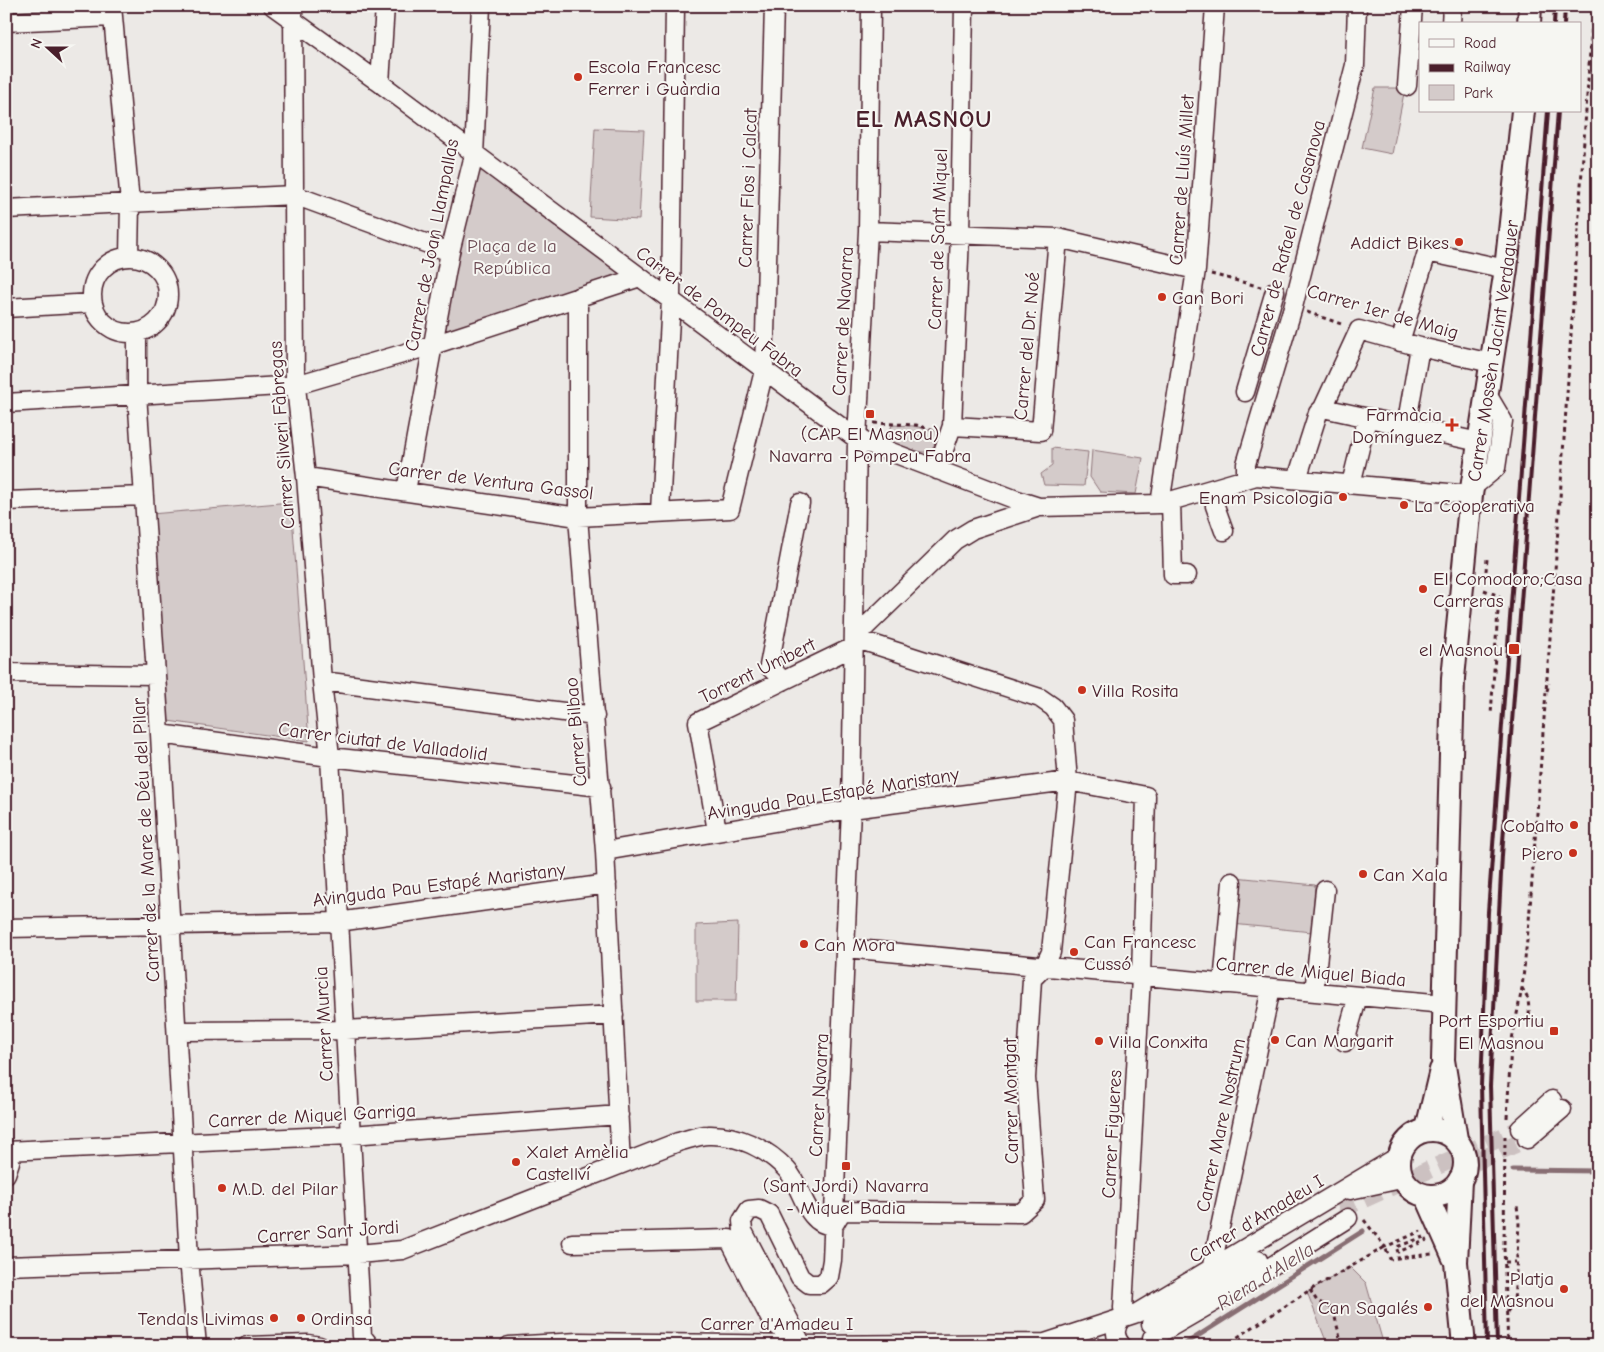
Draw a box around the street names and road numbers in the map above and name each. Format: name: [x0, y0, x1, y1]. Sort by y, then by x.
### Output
street label: Carrer de Lluís Millet: [1165, 93, 1199, 266]
street label: Carrer Flos i Calcat: [734, 107, 762, 268]
street label: Carrer de Rafael de Casanova: [1246, 118, 1330, 359]
street label: Carrer de Joan Llampallas: [401, 137, 463, 353]
street label: Carrer de Sant Miquel: [924, 148, 952, 330]
street label: Carrer Mossèn Jacint Verdaguer: [1463, 218, 1523, 483]
street label: Carrer de Pompeu Fabra: [631, 242, 807, 382]
street label: Carrer de Navarra: [828, 246, 858, 396]
street label: Carrer del Dr. Noé: [1010, 271, 1044, 421]
street label: Carrer 1er de Maig: [1304, 280, 1461, 344]
street label: Carrer Silveri Fàbregas: [264, 340, 300, 530]
street label: Carrer de Ventura Gassol: [387, 457, 595, 504]
street label: Torrent Umbert: [696, 633, 819, 708]
street label: Carrer Bilbao: [560, 676, 592, 788]
street label: Carrer de la Mare de Déu del Pilar: [128, 697, 164, 983]
street label: Carrer ciutat de Valladolid: [277, 718, 489, 766]
street label: Avinguda Pau Estapé Maristany: [706, 763, 961, 825]
street label: Avinguda Pau Estapé Maristany: [311, 858, 567, 911]
street label: Carrer de Miquel Biada: [1215, 953, 1407, 991]
street label: Carrer Murcia: [310, 966, 338, 1082]
street label: Carrer Navarra: [805, 1033, 833, 1157]
street label: Carrer Mare Nostrum: [1192, 1036, 1250, 1214]
street label: Carrer Montgat: [999, 1037, 1023, 1164]
street label: Carrer Figueres: [1098, 1069, 1126, 1199]
street label: Carrer de Miquel Garriga: [208, 1100, 416, 1132]
street label: Carrer d'Amadeu I: [1185, 1170, 1328, 1268]
street label: Carrer Sant Jordi: [256, 1216, 400, 1248]
street label: Carrer d'Amadeu I: [700, 1313, 854, 1335]

